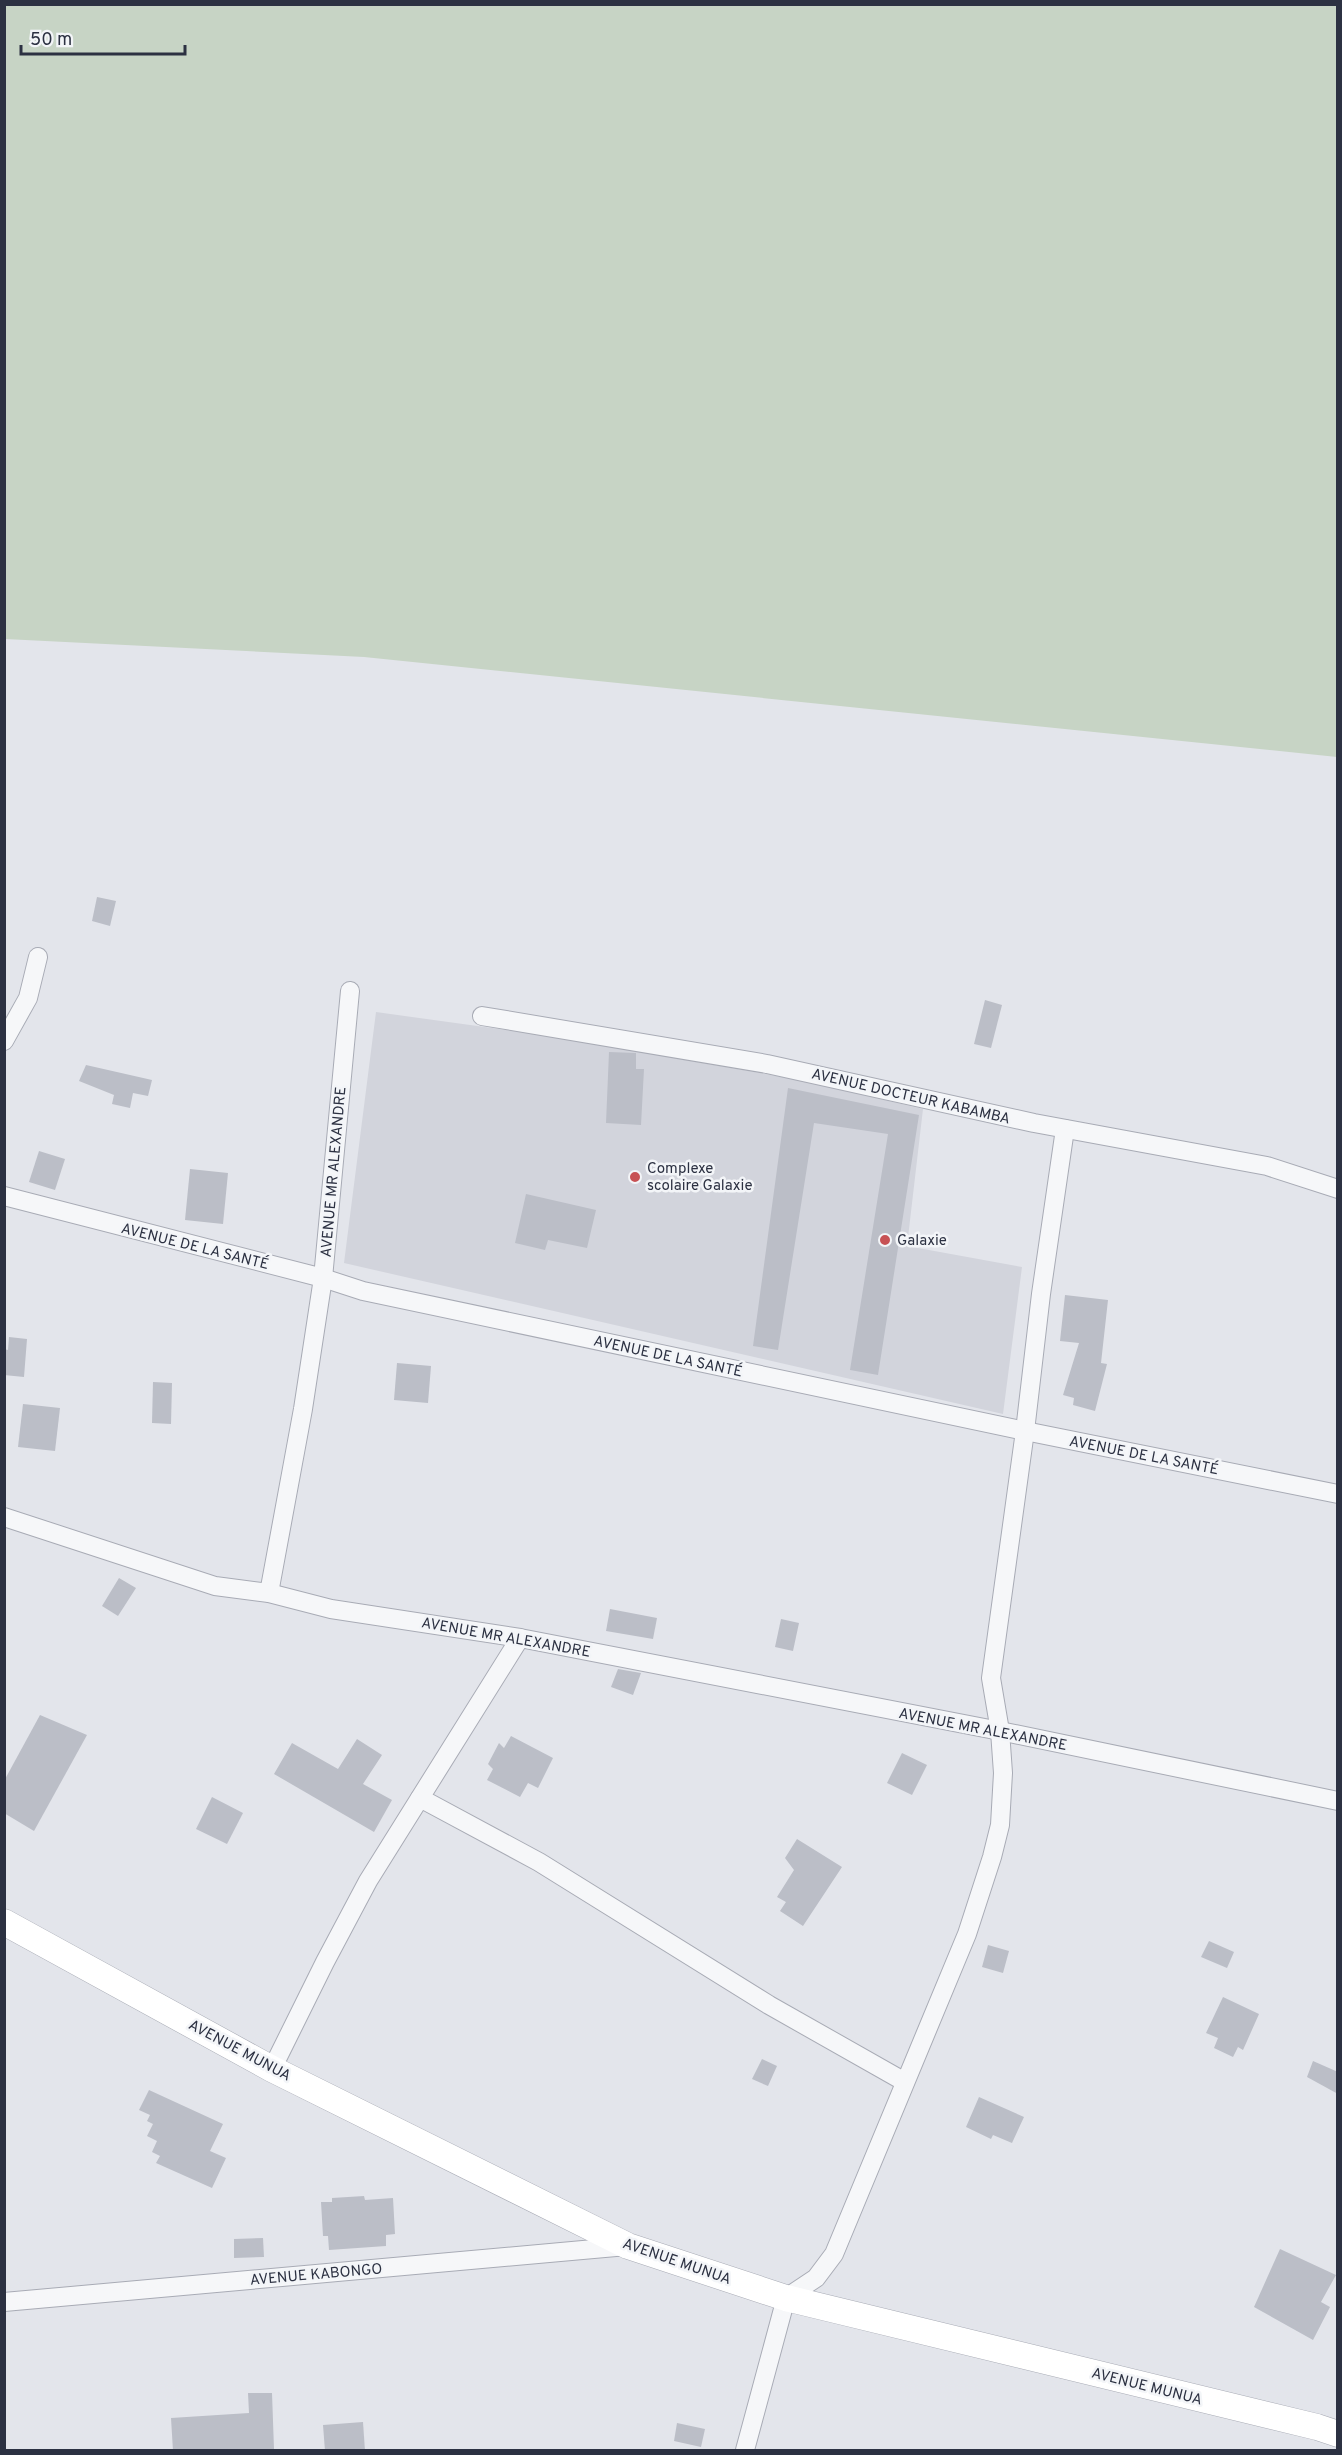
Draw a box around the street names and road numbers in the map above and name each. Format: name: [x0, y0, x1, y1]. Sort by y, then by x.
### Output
street label: AVENUE DOCTEUR KABAMBA: [809, 1065, 1012, 1130]
street label: AVENUE MR ALEXANDRE: [318, 1086, 351, 1258]
street label: AVENUE DE LA SANTÉ: [119, 1219, 271, 1275]
street label: AVENUE DE LA SANTÉ: [591, 1331, 744, 1383]
street label: AVENUE DE LA SANTÉ: [1067, 1432, 1220, 1480]
street label: AVENUE MR ALEXANDRE: [420, 1614, 592, 1663]
street label: AVENUE MR ALEXANDRE: [897, 1705, 1069, 1756]
street label: AVENUE MUNUA: [185, 2016, 294, 2086]
street label: AVENUE MUNUA: [620, 2235, 733, 2290]
street label: AVENUE KABONGO: [249, 2260, 383, 2291]
street label: AVENUE MUNUA: [1089, 2364, 1204, 2410]

